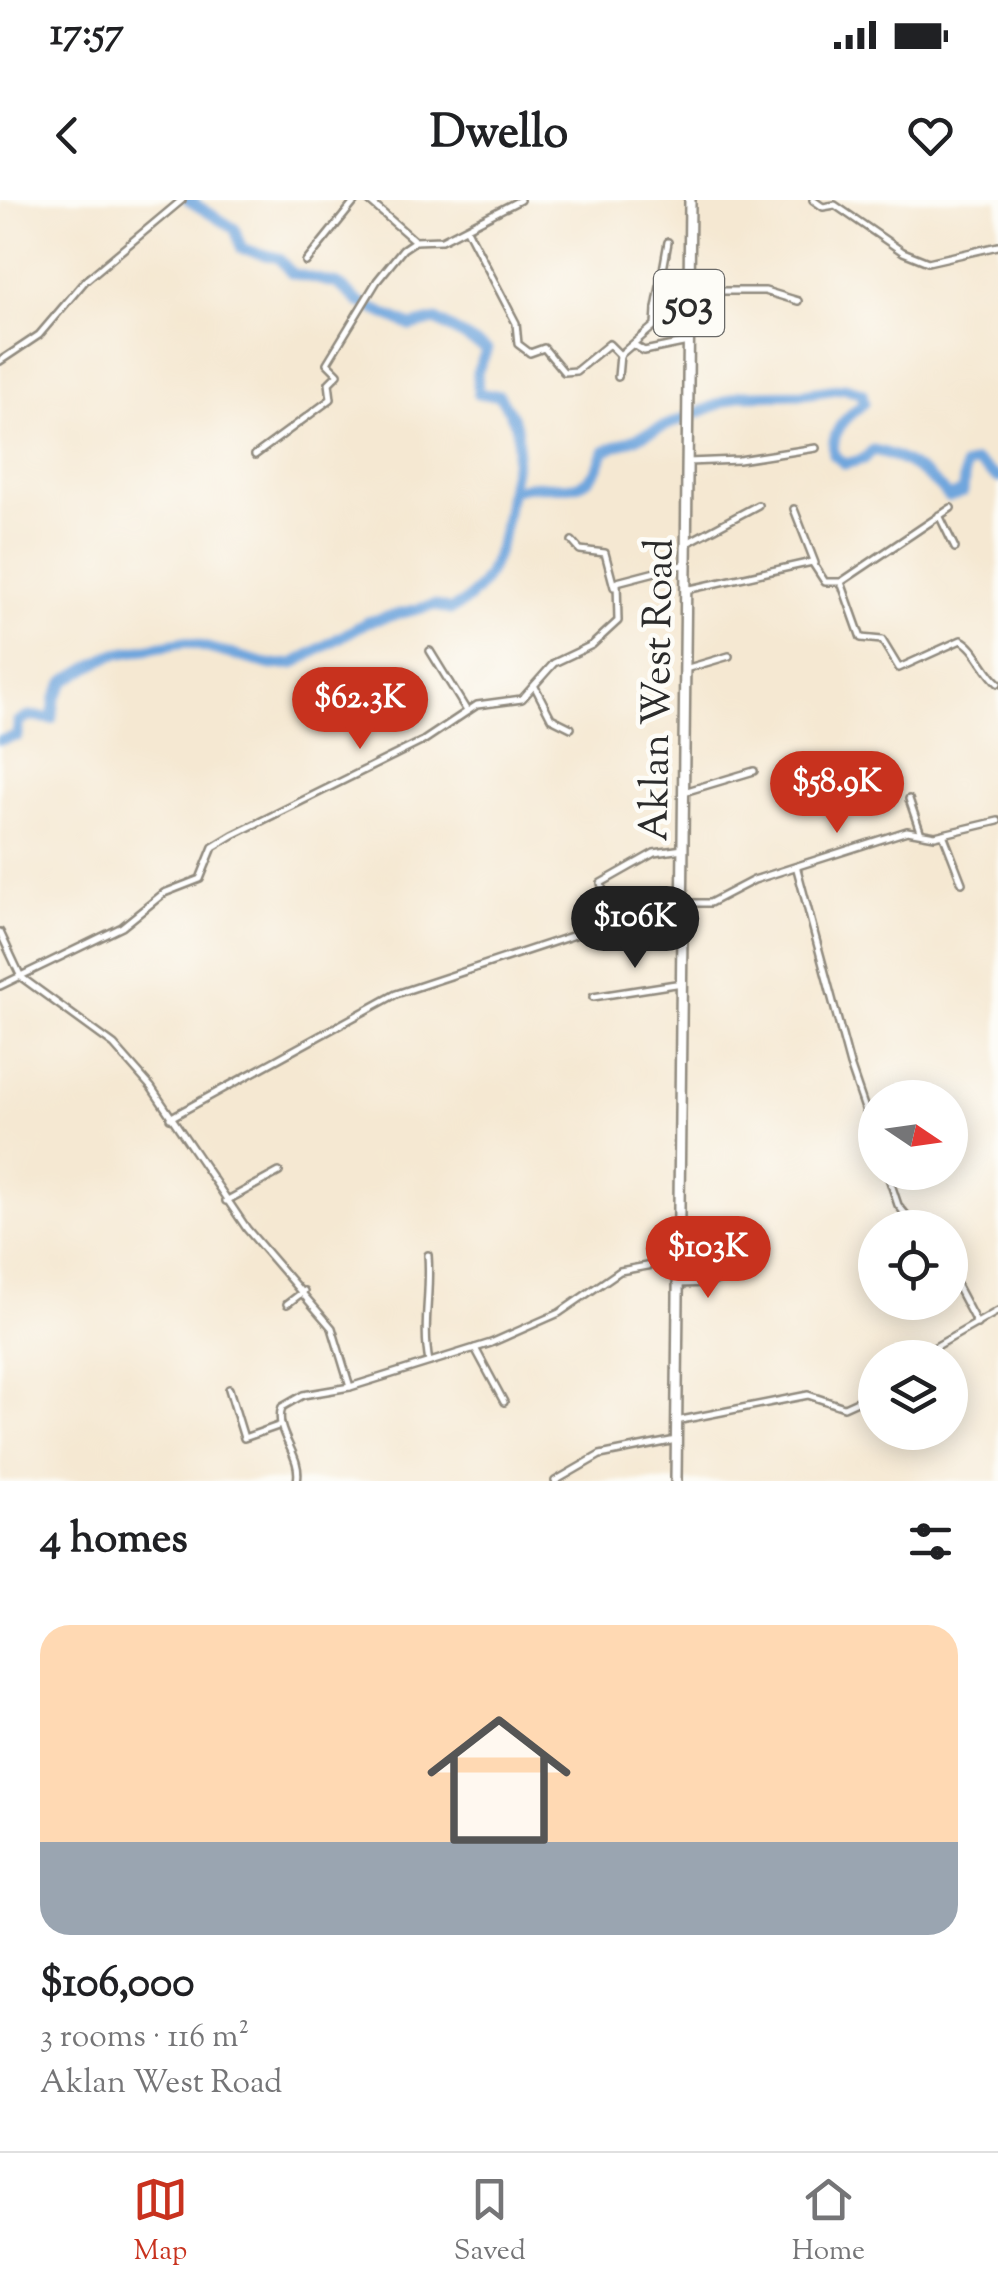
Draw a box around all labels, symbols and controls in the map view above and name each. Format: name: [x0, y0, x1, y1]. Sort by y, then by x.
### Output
text: 17:57: [50, 8, 124, 62]
text: Dwello: [430, 103, 568, 168]
icon: back: [40, 108, 95, 163]
icon: heart: [903, 108, 958, 163]
road number: 503: [654, 270, 724, 336]
street label: Aklan West Road: [628, 538, 691, 842]
pin: $62.3K: [279, 667, 441, 752]
text: $62.3K: [314, 676, 406, 722]
pin: $58.9K: [756, 751, 918, 836]
text: $58.9K: [792, 760, 882, 806]
pin: $106K: [565, 886, 705, 971]
text: $106K: [593, 895, 677, 941]
north arrow: [858, 1080, 968, 1190]
map controls: [858, 1080, 968, 1450]
button: locate: [858, 1210, 968, 1320]
pin: $103K: [638, 1216, 778, 1301]
text: $103K: [668, 1225, 748, 1271]
button: layers: [858, 1340, 968, 1450]
text: 4 homes: [40, 1511, 188, 1571]
icon: filters: [903, 1514, 958, 1569]
icon: home: [409, 1690, 589, 1870]
text: $106,000: [40, 1955, 194, 2015]
text: 3 rooms · 116 m²: [40, 2015, 249, 2061]
text: Aklan West Road: [40, 2061, 282, 2107]
tab: Map: [133, 2172, 188, 2272]
tab: Saved: [454, 2172, 526, 2272]
tab: Home: [792, 2172, 865, 2272]

